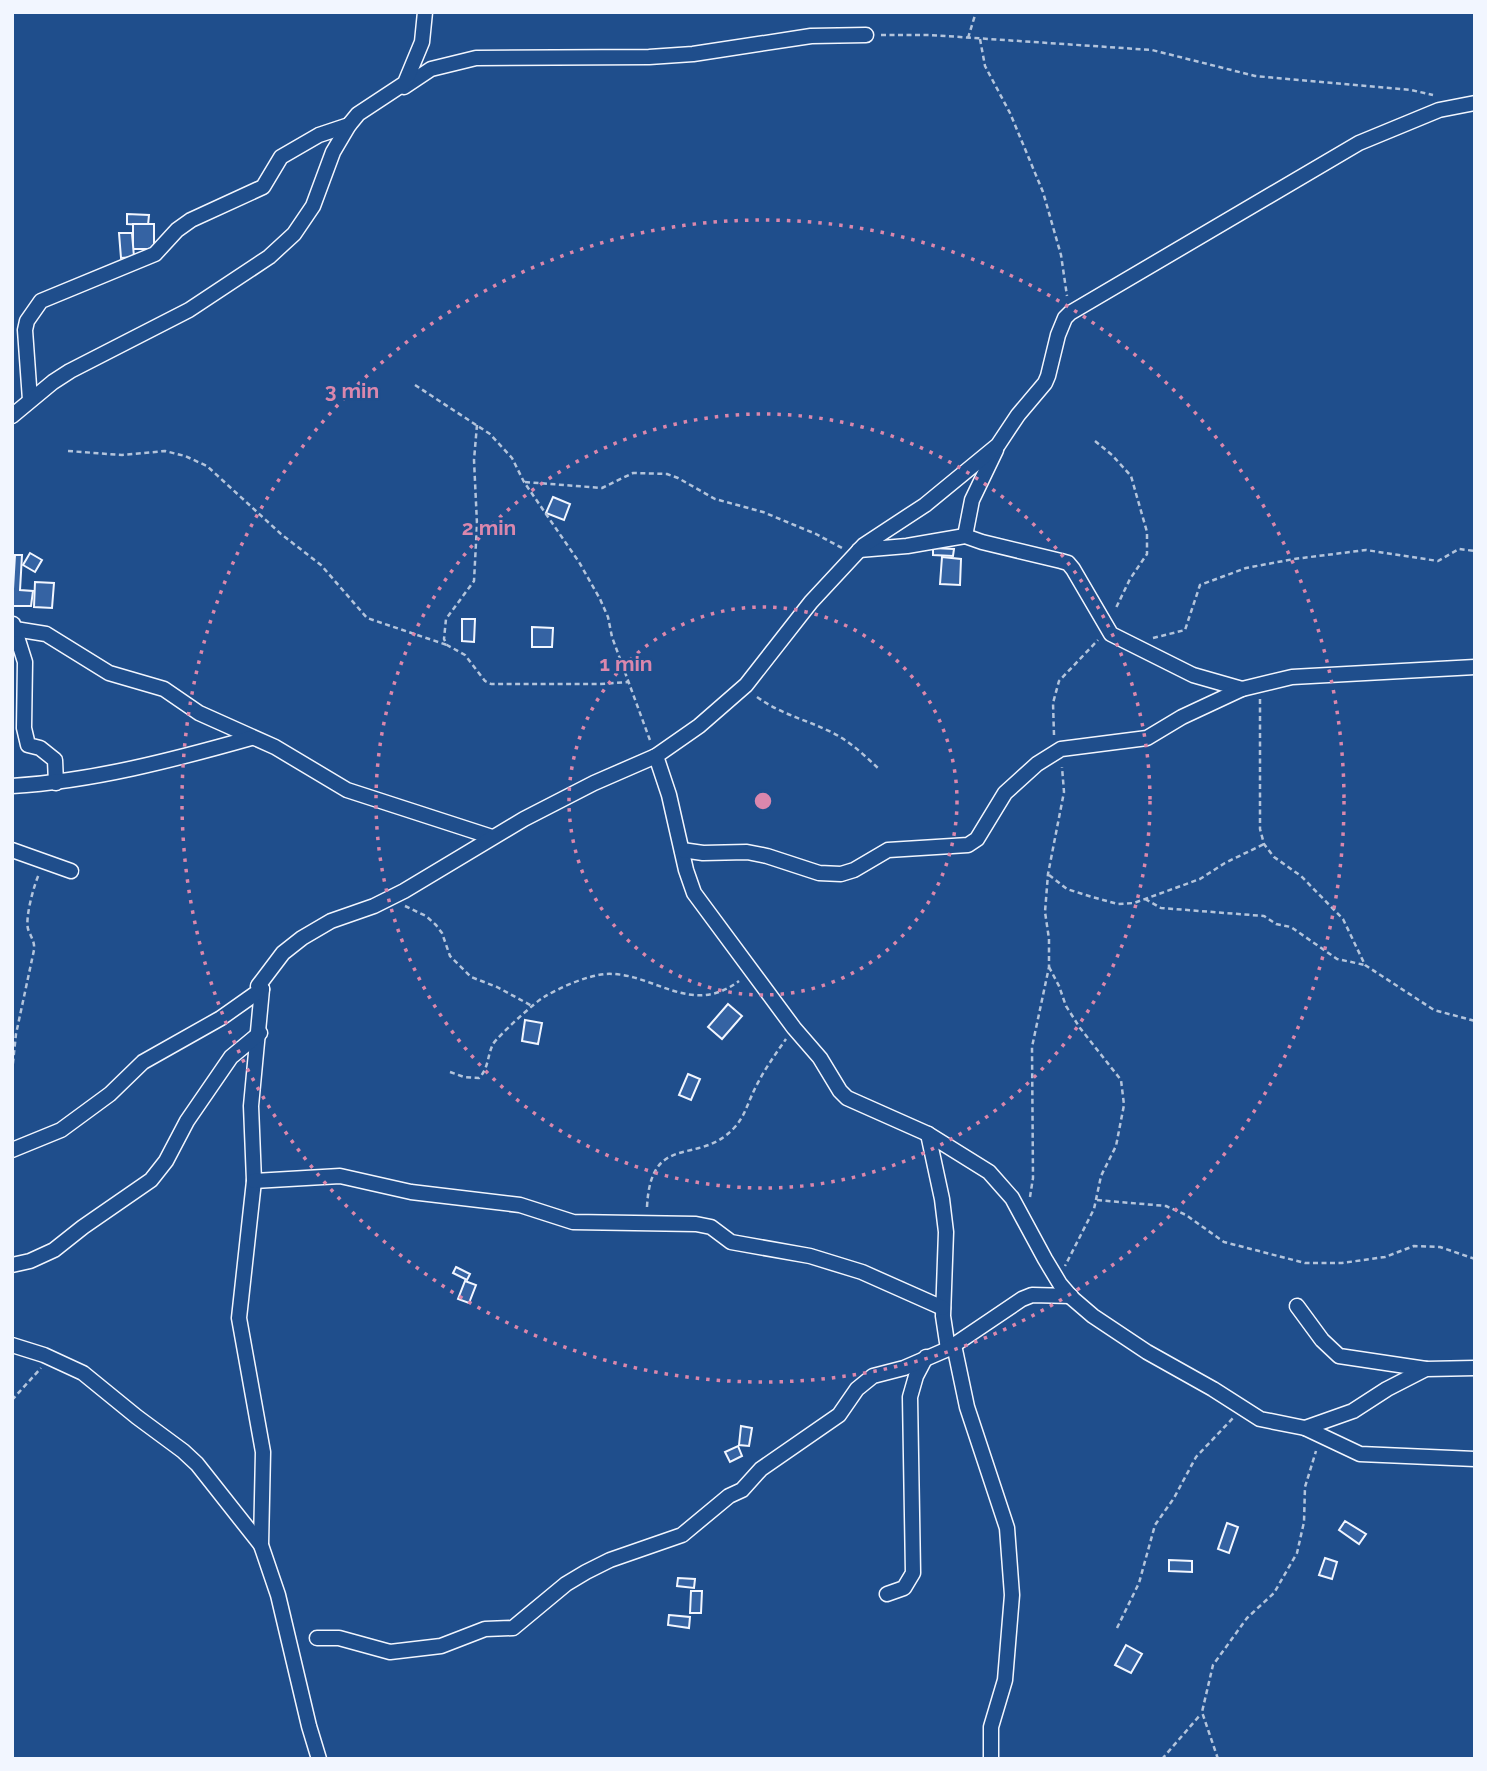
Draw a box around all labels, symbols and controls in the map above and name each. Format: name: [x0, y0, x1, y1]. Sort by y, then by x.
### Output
text: 3 min: [325, 378, 379, 403]
text: 2 min: [462, 515, 516, 540]
text: 1 min: [599, 651, 653, 676]
centre of rings: [751, 789, 775, 813]

